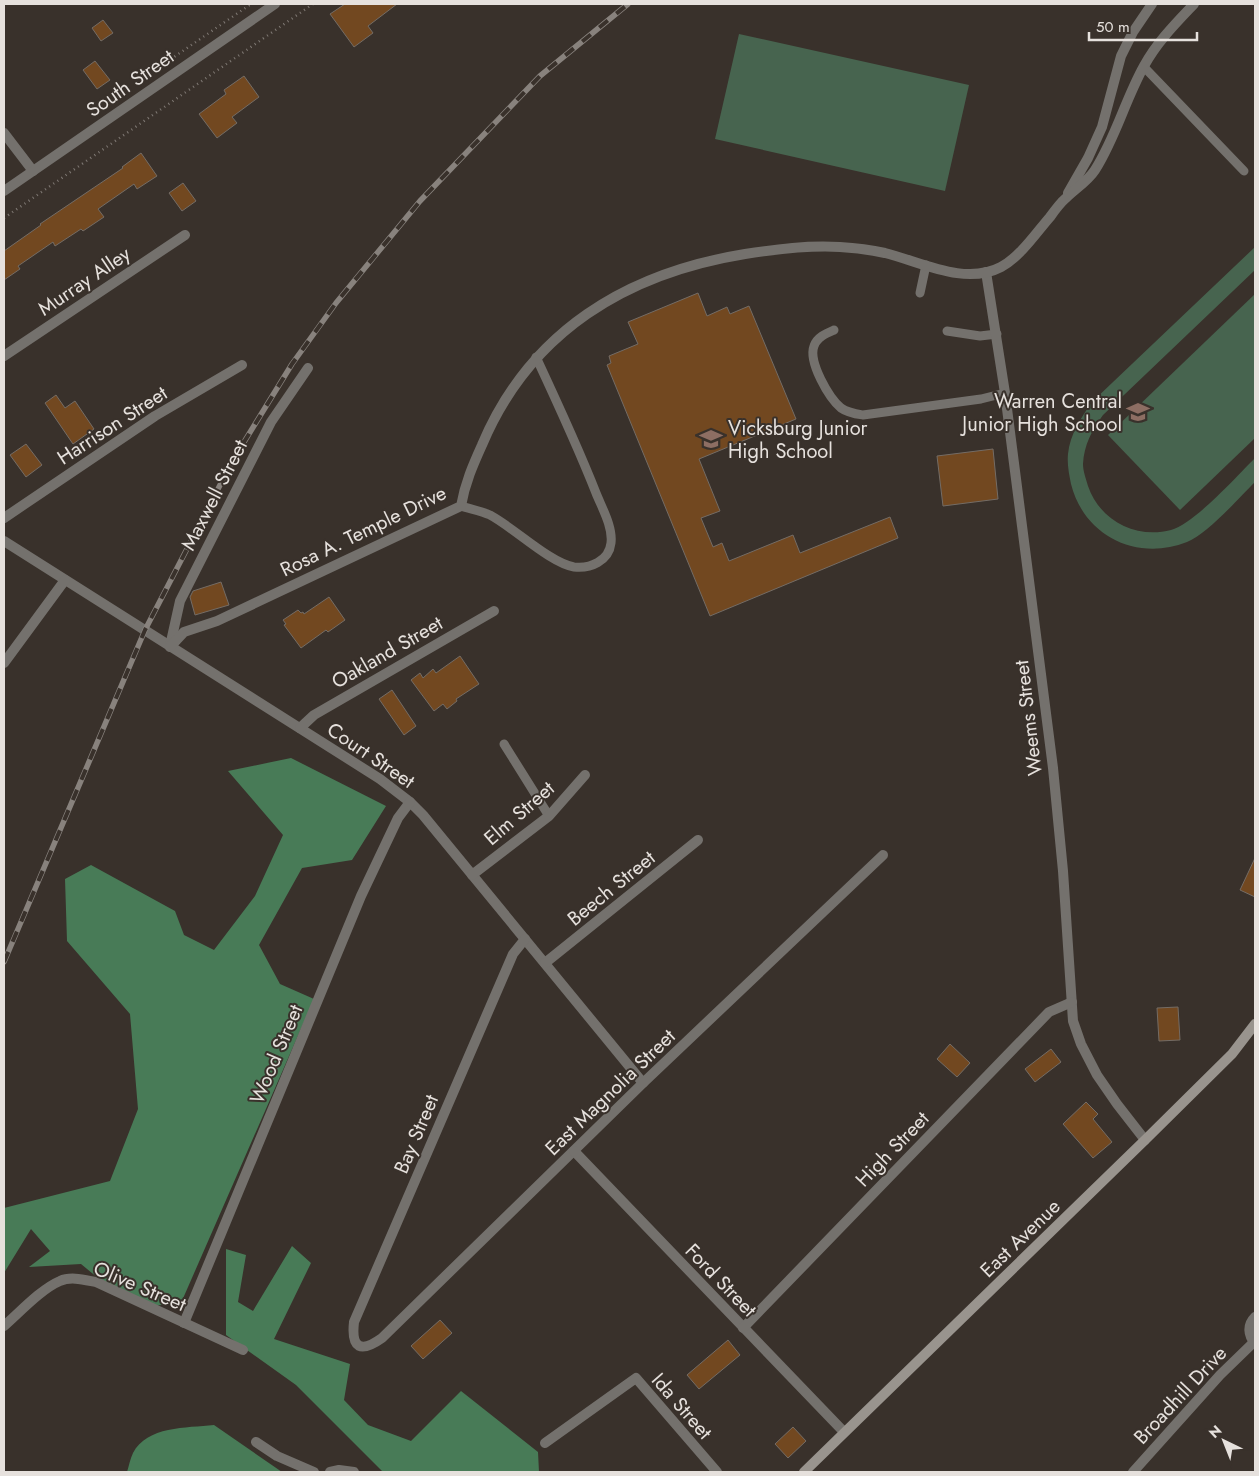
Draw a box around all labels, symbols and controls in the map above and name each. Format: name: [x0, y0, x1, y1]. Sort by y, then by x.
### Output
scale bar: [1089, 10, 1196, 42]
text: 50 m: [1096, 16, 1130, 38]
street label: South Street: [80, 42, 180, 124]
street label: Murray Alley: [32, 240, 136, 323]
street label: Harrison Street: [52, 379, 173, 472]
place label: Warren Central Junior High School: [959, 387, 1122, 439]
school or university icon: Warren Central Junior High School: [1125, 399, 1151, 425]
place label: Vicksburg Junior High School: [728, 414, 868, 466]
school or university icon: Vicksburg Junior High School: [698, 426, 724, 452]
street label: Maxwell Street: [174, 435, 255, 556]
street label: Rosa A. Temple Drive: [275, 479, 451, 584]
street label: Oakland Street: [326, 609, 448, 696]
street label: Weems Street: [1007, 658, 1050, 777]
street label: Court Street: [321, 715, 421, 796]
street label: Elm Street: [478, 774, 561, 852]
street label: Beech Street: [561, 844, 662, 933]
street label: Wood Street: [243, 1000, 310, 1108]
street label: East Magnolia Street: [539, 1022, 682, 1162]
street label: Bay Street: [387, 1090, 446, 1178]
street label: High Street: [849, 1105, 936, 1194]
street label: East Avenue: [974, 1193, 1067, 1284]
street label: Ford Street: [678, 1237, 763, 1324]
street label: Olive Street: [89, 1254, 191, 1319]
street label: Broadhill Drive: [1127, 1340, 1234, 1451]
street label: Ida Street: [645, 1367, 719, 1446]
north arrow: [1199, 1416, 1249, 1466]
text: N: [1204, 1420, 1226, 1443]

